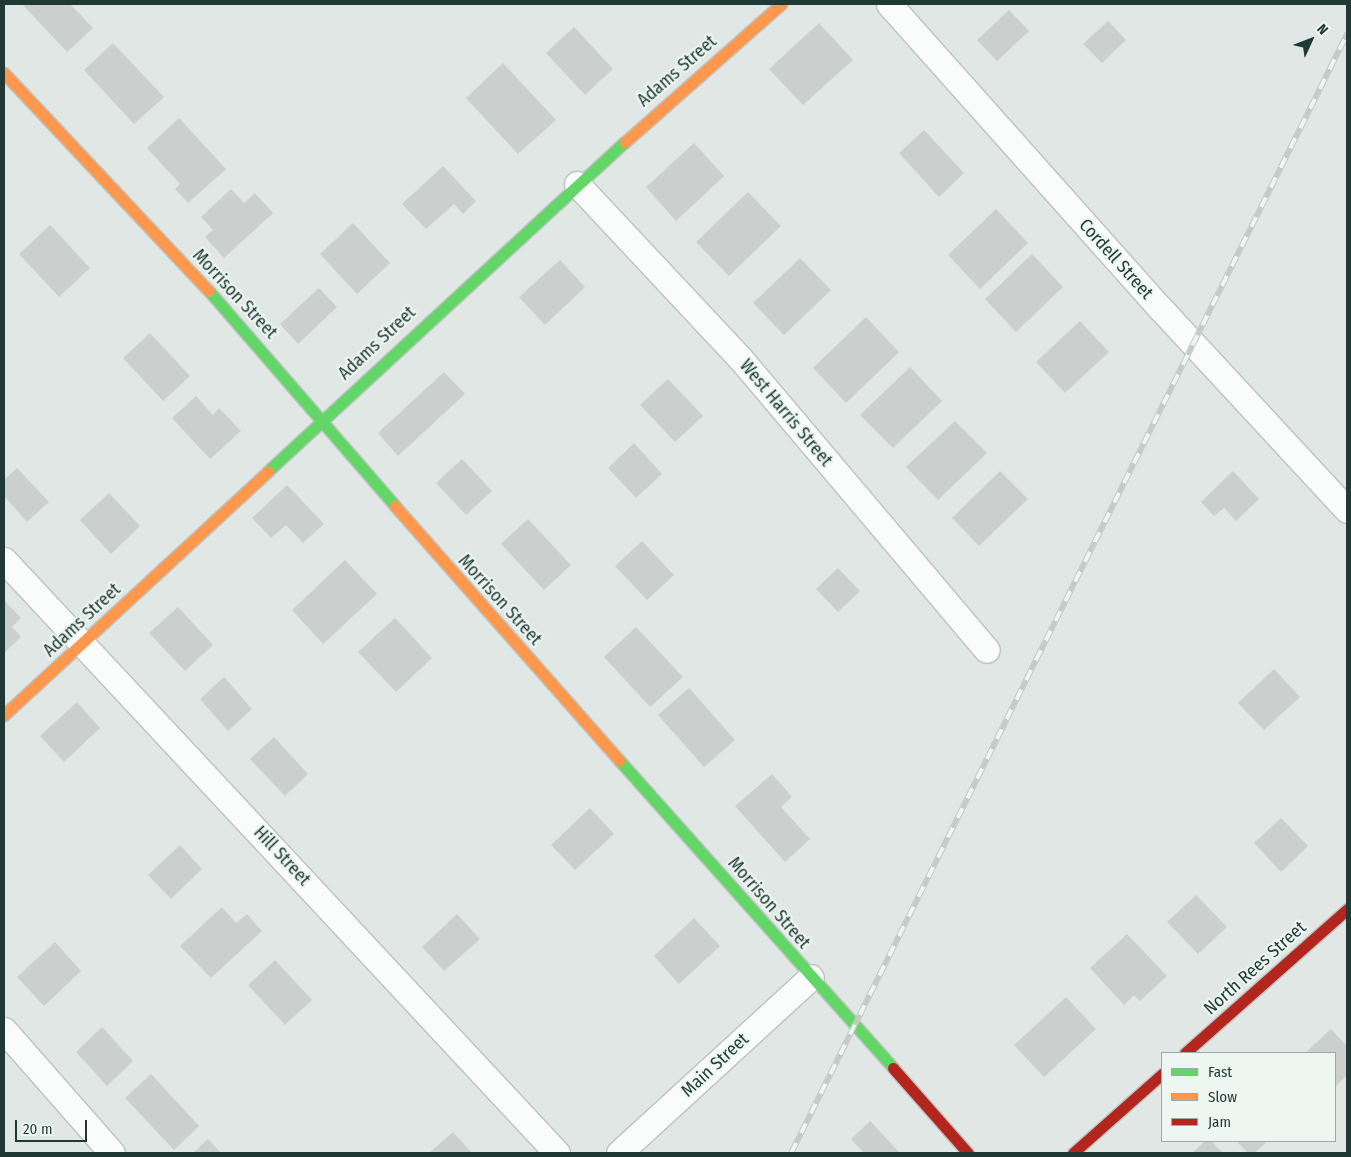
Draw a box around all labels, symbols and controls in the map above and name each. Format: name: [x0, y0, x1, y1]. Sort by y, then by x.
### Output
north arrow: [1286, 15, 1336, 65]
text: N: [1313, 21, 1331, 38]
street label: Adams Street: [633, 31, 721, 111]
street label: Cordell Street: [1074, 214, 1158, 304]
street label: Morrison Street: [188, 245, 282, 343]
street label: Adams Street: [334, 302, 420, 384]
street label: West Harris Street: [735, 355, 837, 471]
street label: Morrison Street: [454, 550, 546, 650]
street label: Adams Street: [39, 579, 125, 661]
street label: Hill Street: [249, 822, 315, 890]
street label: Morrison Street: [723, 853, 815, 953]
street label: North Rees Street: [1200, 917, 1310, 1019]
street label: Main Street: [677, 1028, 753, 1102]
legend: [1161, 1052, 1336, 1142]
text: Fast: [1208, 1063, 1232, 1081]
text: Slow: [1208, 1088, 1237, 1106]
scale bar: [18, 1110, 90, 1142]
text: Jam: [1208, 1113, 1231, 1131]
text: 20 m: [23, 1120, 53, 1138]

